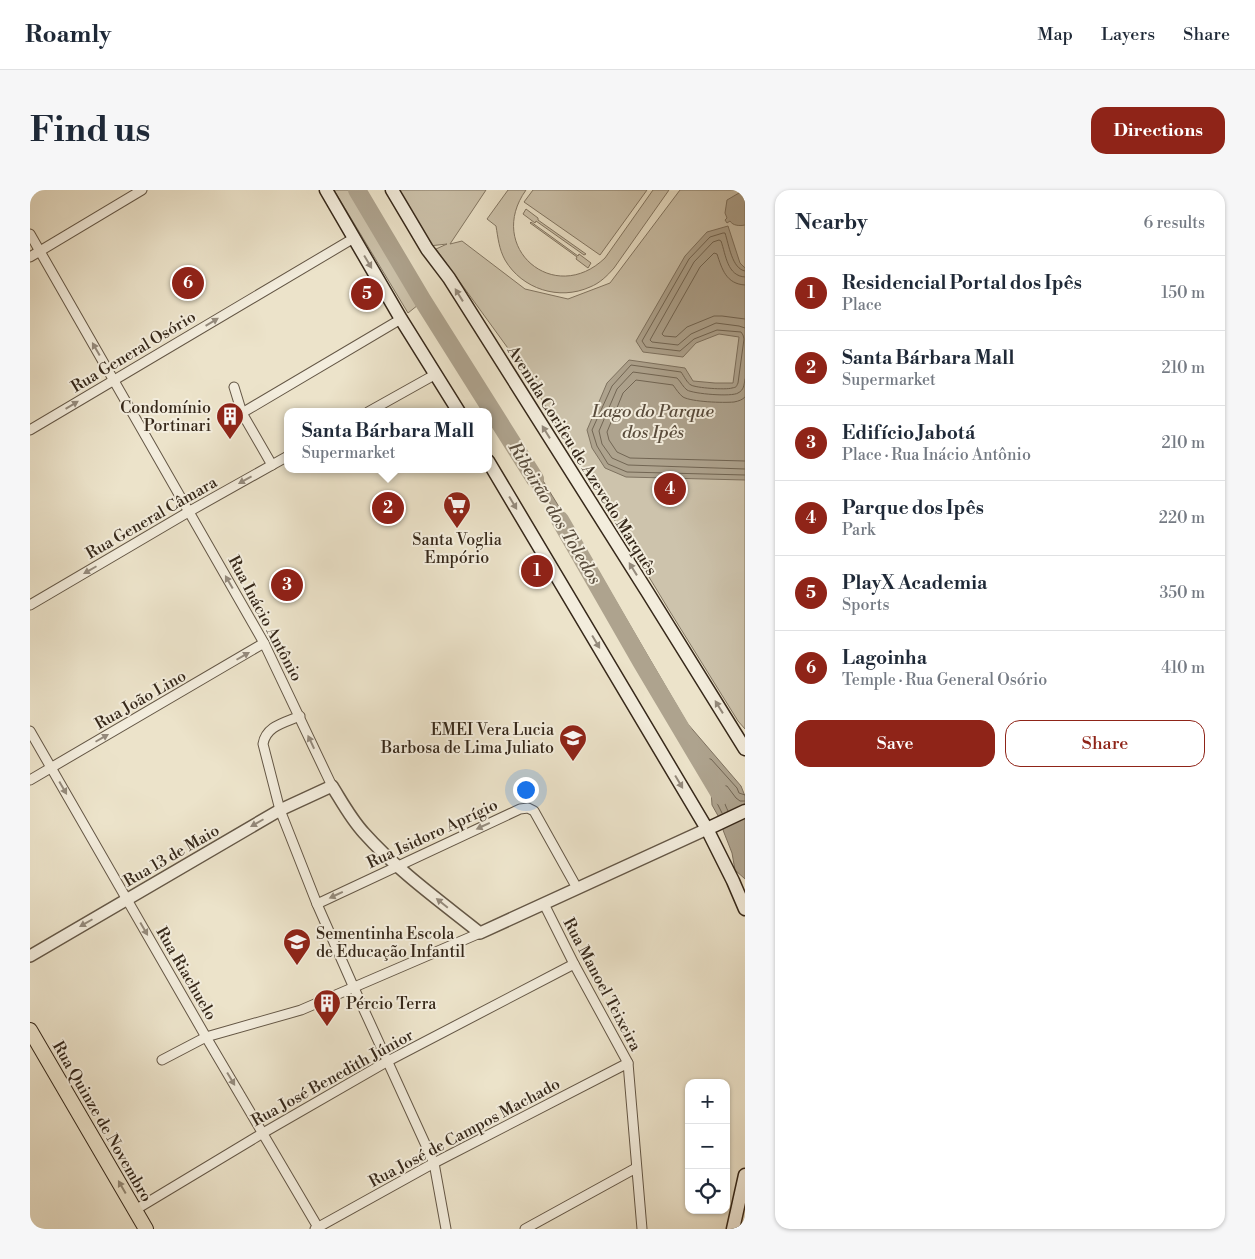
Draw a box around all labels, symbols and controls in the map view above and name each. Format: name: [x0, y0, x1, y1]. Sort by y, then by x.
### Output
text: Roamly: [25, 20, 111, 50]
text: Map: [1038, 23, 1073, 46]
text: Layers: [1101, 23, 1155, 46]
text: Share: [1183, 23, 1230, 46]
button: Directions: [1091, 107, 1225, 154]
text: Find us: [30, 109, 150, 152]
text: Nearby: [795, 210, 868, 236]
text: 6 results: [1144, 213, 1205, 233]
one-way arrow: [364, 256, 373, 269]
pin: 6: [172, 264, 204, 302]
text: Residencial Portal dos Ipês: [842, 271, 1082, 295]
pin: 5: [351, 275, 383, 313]
text: 1: [807, 283, 815, 303]
text: 150 m: [1161, 283, 1205, 303]
one-way arrow: [455, 288, 464, 302]
text: Place: [842, 295, 882, 315]
street label: Rua General Osório: [67, 307, 200, 397]
one-way arrow: [205, 318, 218, 327]
street label: Avenida Corifeu de Azevedo Marquês: [502, 341, 661, 579]
one-way arrow: [92, 343, 101, 356]
text: Santa Bárbara Mall: [842, 346, 1015, 370]
text: 2: [806, 358, 816, 378]
text: 210 m: [1161, 358, 1205, 378]
text: Supermarket: [842, 370, 936, 390]
place label: Condomínio Portinari: [120, 398, 211, 436]
one-way arrow: [65, 400, 78, 409]
water label: Lago do Parque dos Ipês: [591, 400, 715, 444]
building icon: Condomínio Portinari: [215, 401, 245, 440]
popup: [284, 408, 492, 473]
text: Santa Bárbara Mall: [302, 419, 474, 443]
text: Edifício Jabotá: [842, 421, 975, 445]
one-way arrow: [542, 426, 551, 439]
text: 3: [806, 433, 816, 453]
text: 210 m: [1161, 433, 1205, 453]
water label: Ribeirão dos Toledos: [502, 437, 606, 589]
text: Supermarket: [302, 443, 395, 463]
text: Place · Rua Inácio Antônio: [842, 445, 1031, 465]
pin: 4: [654, 470, 686, 508]
street label: Rua General Câmara: [82, 472, 221, 564]
one-way arrow: [238, 476, 253, 484]
pin: 2: [372, 489, 404, 527]
supermarket icon: Santa Voglia Empório: [442, 490, 472, 529]
one-way arrow: [509, 495, 517, 510]
text: Parque dos Ipês: [842, 496, 984, 520]
text: 4: [806, 508, 816, 528]
text: 220 m: [1159, 508, 1205, 528]
text: Park: [842, 520, 875, 540]
place label: Santa Voglia Empório: [412, 530, 503, 568]
street label: Rua Inácio Antônio: [223, 552, 307, 685]
pin: 1: [521, 552, 553, 590]
one-way arrow: [629, 563, 638, 576]
one-way arrow: [82, 566, 97, 574]
pin: 3: [271, 566, 303, 604]
text: PlayX Academia: [842, 571, 987, 595]
one-way arrow: [225, 575, 234, 588]
text: 5: [806, 583, 816, 603]
text: 350 m: [1159, 583, 1205, 603]
text: Sports: [842, 595, 889, 615]
one-way arrow: [591, 636, 600, 649]
text: Lagoinha: [842, 646, 927, 670]
one-way arrow: [236, 651, 249, 660]
text: 6: [806, 658, 816, 678]
text: 410 m: [1161, 658, 1205, 678]
street label: Rua João Lino: [91, 666, 190, 734]
text: Temple · Rua General Osório: [842, 670, 1047, 690]
one-way arrow: [715, 701, 724, 714]
place label: EMEI Vera Lucia Barbosa de Lima Juliato: [380, 720, 555, 758]
button: Save: [795, 720, 995, 767]
button: Share: [1005, 720, 1205, 767]
school or university icon: EMEI Vera Lucia Barbosa de Lima Juliato: [558, 723, 588, 762]
one-way arrow: [96, 733, 109, 742]
one-way arrow: [307, 735, 315, 749]
one-way arrow: [674, 775, 683, 789]
your location: [513, 777, 539, 803]
one-way arrow: [59, 781, 68, 794]
street label: Rua Isidoro Aprígio: [364, 795, 501, 873]
one-way arrow: [250, 819, 263, 828]
street label: Rua 13 de Maio: [120, 820, 223, 891]
one-way arrow: [476, 822, 490, 830]
one-way arrow: [329, 891, 343, 899]
one-way arrow: [435, 897, 448, 908]
street label: Rua Manoel Teixeira: [559, 915, 646, 1055]
one-way arrow: [79, 919, 94, 927]
one-way arrow: [140, 922, 149, 935]
street label: Rua Riachuelo: [151, 923, 221, 1024]
place label: Sementinha Escola de Educação Infantil: [316, 924, 465, 962]
school or university icon: Sementinha Escola de Educação Infantil: [282, 927, 312, 966]
building icon: Pércio Terra: [312, 988, 342, 1027]
place label: Pércio Terra: [346, 994, 437, 1014]
street label: Rua José Benedith Júnior: [248, 1025, 417, 1131]
street label: Rua Quinze de Novembro: [48, 1037, 156, 1206]
one-way arrow: [226, 1072, 235, 1085]
street label: Rua José de Campos Machado: [365, 1074, 564, 1192]
map controls: [685, 1079, 730, 1214]
button: +: [685, 1079, 730, 1124]
button: −: [685, 1124, 730, 1169]
button: locate: [685, 1169, 730, 1214]
one-way arrow: [117, 1180, 126, 1193]

